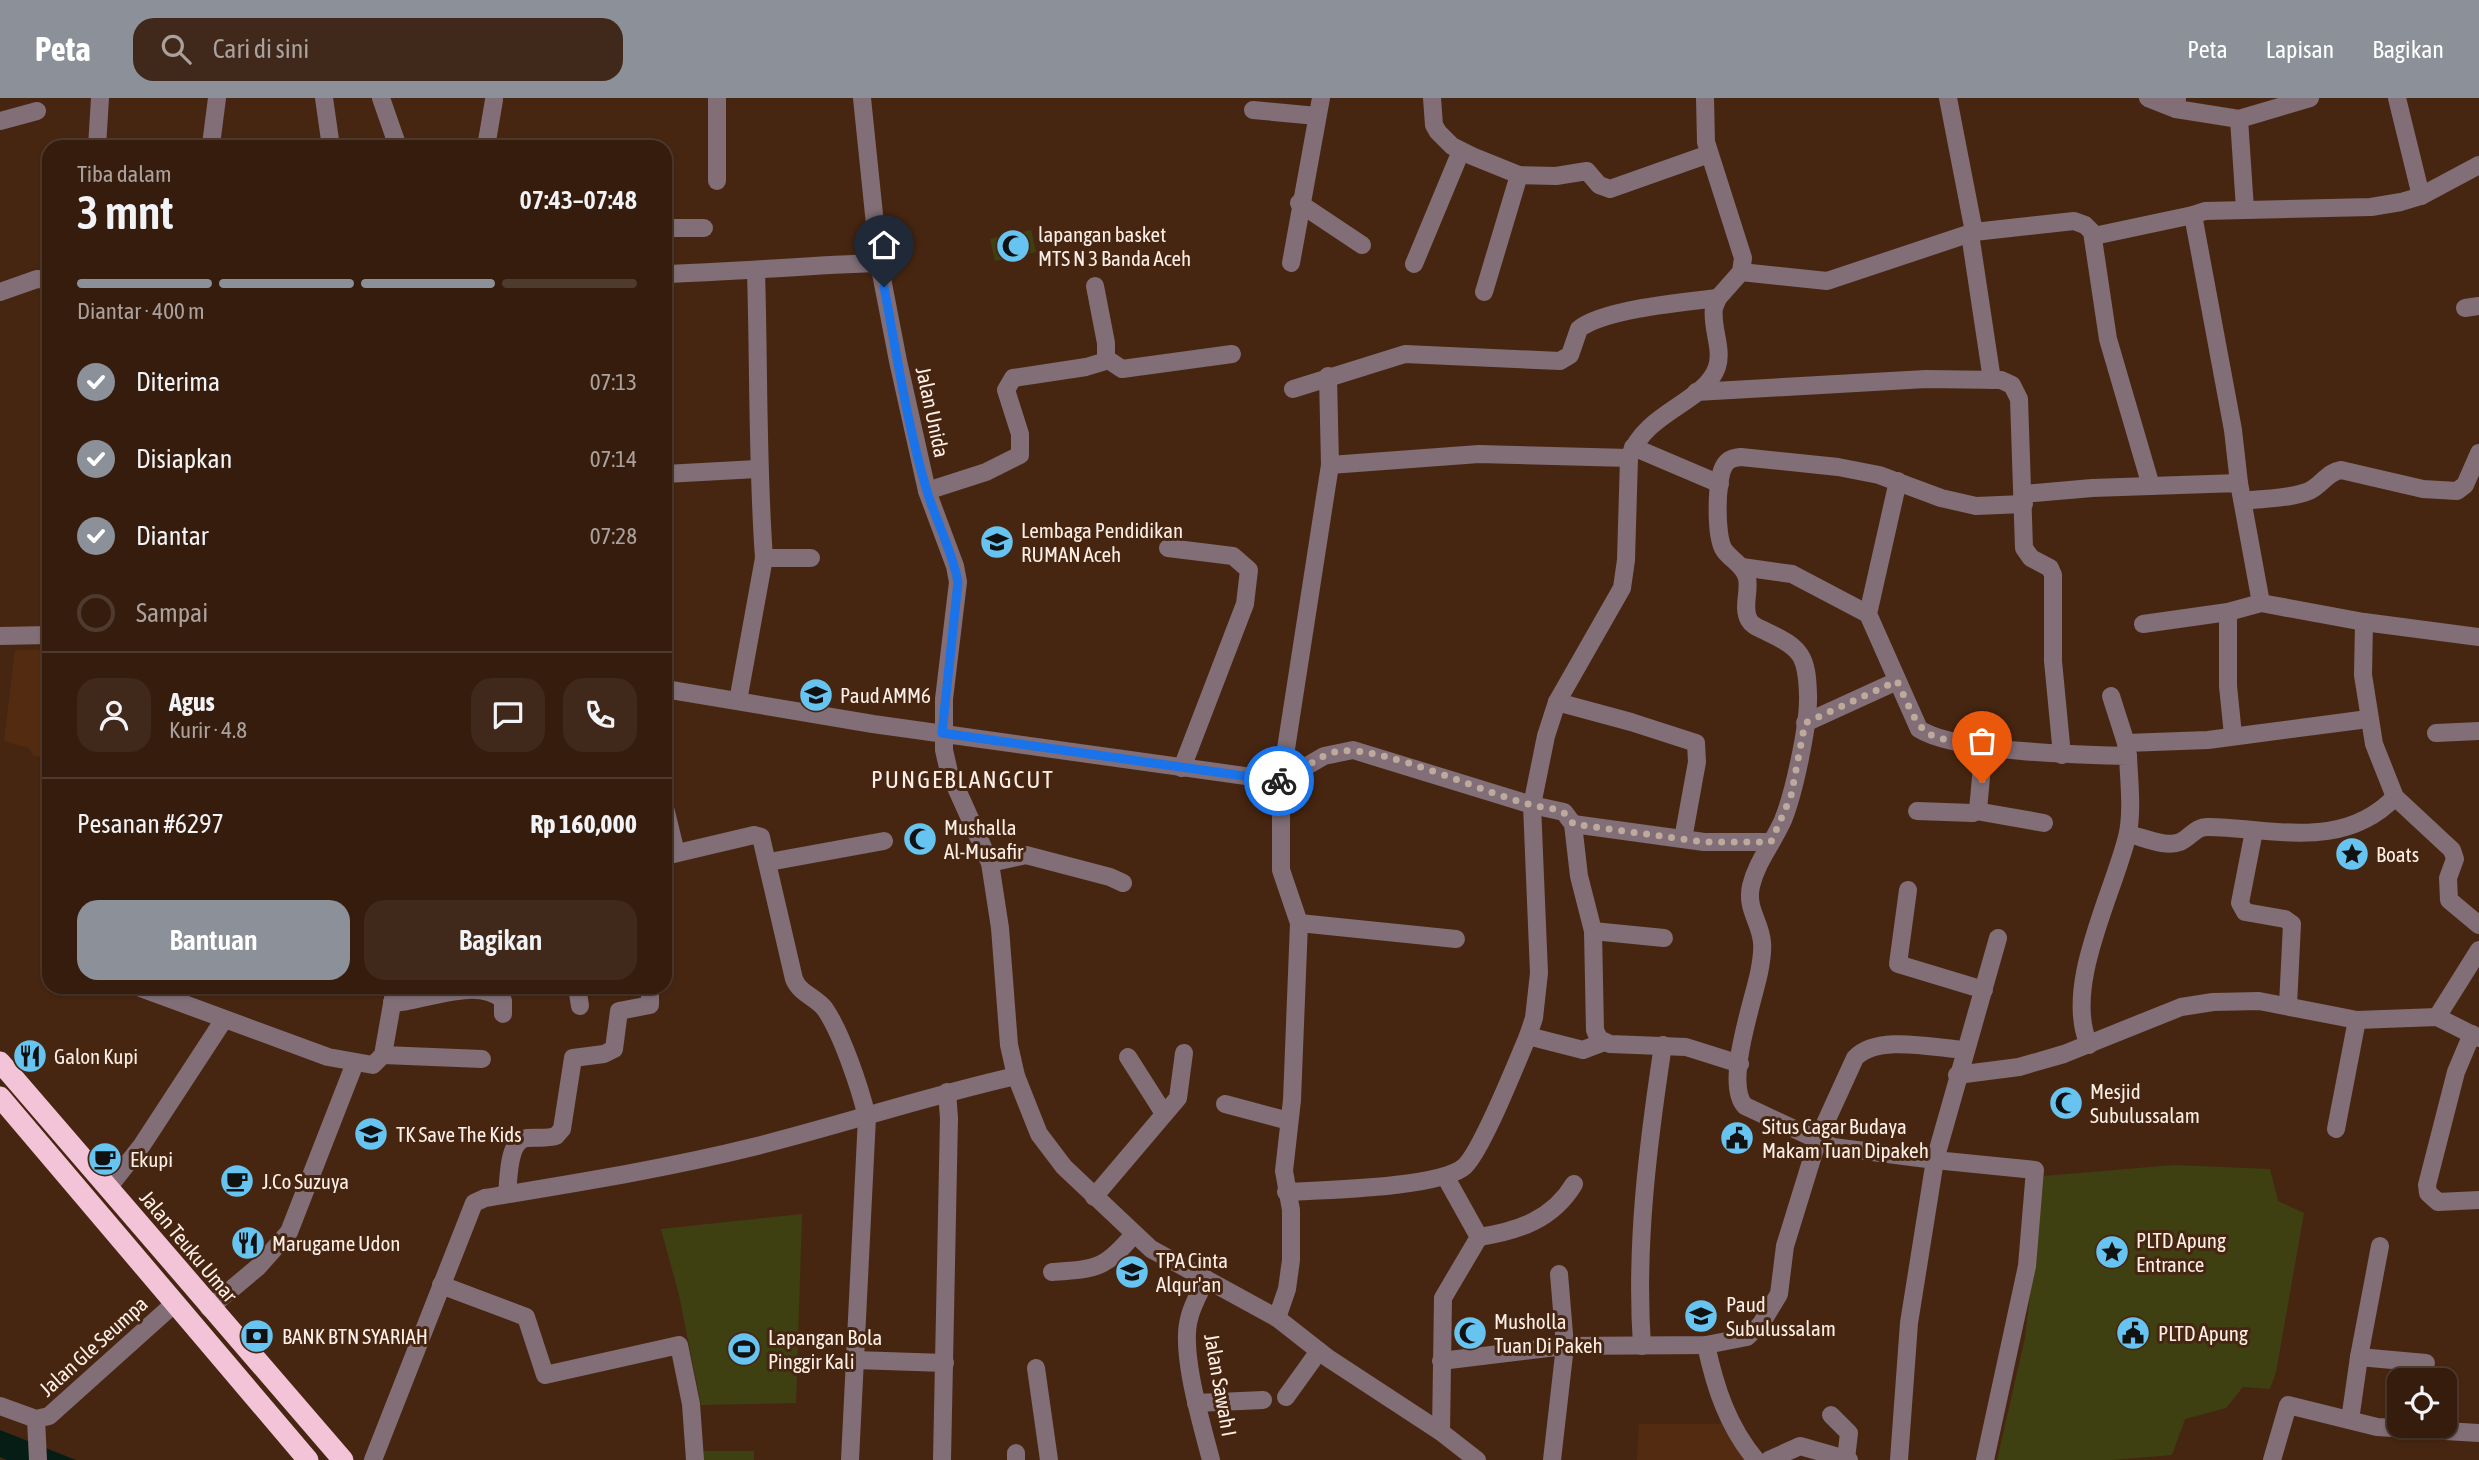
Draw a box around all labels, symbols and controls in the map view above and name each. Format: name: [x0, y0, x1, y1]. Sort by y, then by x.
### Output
search box: [133, 18, 623, 81]
text: Peta: [35, 30, 91, 68]
icon: search: [157, 30, 195, 68]
text: Cari di sini: [213, 34, 309, 64]
text: Peta: [2187, 36, 2228, 63]
text: Lapisan: [2266, 36, 2334, 63]
text: Bagikan: [2372, 36, 2444, 63]
text: Tiba dalam: [77, 161, 172, 187]
text: 07:43–07:48: [520, 185, 637, 215]
text: 3 mnt: [77, 186, 174, 239]
pin: [854, 215, 914, 287]
place label: lapangan basket MTS N 3 Banda Aceh: [1038, 222, 1191, 270]
icon: home: [865, 226, 903, 264]
mosque icon: lapangan basket MTS N 3 Banda Aceh: [994, 227, 1032, 265]
text: Diantar · 400 m: [77, 298, 205, 324]
icon: check: [77, 363, 115, 401]
street label: Jalan Unida: [912, 365, 954, 459]
text: Diterima: [136, 367, 220, 397]
text: 07:13: [590, 369, 637, 395]
icon: check: [77, 440, 115, 478]
text: Disiapkan: [136, 444, 232, 474]
text: 07:14: [590, 446, 637, 472]
icon: check: [77, 517, 115, 555]
place label: Lembaga Pendidikan RUMAN Aceh: [1021, 518, 1183, 566]
text: Diantar: [136, 521, 209, 551]
text: 07:28: [590, 523, 637, 549]
school or university icon: Lembaga Pendidikan RUMAN Aceh: [978, 523, 1016, 561]
text: Sampai: [136, 598, 208, 628]
school or university icon: Paud AMM6: [797, 676, 835, 714]
button: person: [77, 678, 151, 752]
button: chat: [471, 678, 545, 752]
button: phone: [563, 678, 637, 752]
place label: Paud AMM6: [840, 683, 931, 707]
text: Agus: [169, 687, 215, 717]
pin: [1952, 711, 2012, 783]
text: Kurir · 4.8: [169, 717, 247, 743]
icon: bag: [1963, 722, 2001, 760]
courier: [1244, 746, 1314, 816]
icon: bike: [1260, 762, 1298, 800]
district label: PUNGEBLANGCUT: [871, 766, 1055, 793]
text: Pesanan #6297: [77, 809, 224, 839]
text: Rp 160,000: [530, 809, 637, 839]
place label: Mushalla Al-Musafir: [944, 815, 1024, 863]
mosque icon: Mushalla Al-Musafir: [901, 820, 939, 858]
place icon: Boats: [2333, 835, 2371, 873]
place label: Boats: [2376, 842, 2419, 866]
button: Bantuan: [77, 900, 350, 980]
button: Bagikan: [364, 900, 637, 980]
restaurant icon: Galon Kupi: [11, 1037, 49, 1075]
place label: Galon Kupi: [54, 1044, 138, 1068]
place label: Mesjid Subulussalam: [2090, 1079, 2200, 1127]
mosque icon: Mesjid Subulussalam: [2047, 1084, 2085, 1122]
place label: Situs Cagar Budaya Makam Tuan Dipakeh: [1762, 1114, 1929, 1162]
school or university icon: TK Save The Kids: [352, 1115, 390, 1153]
public building icon: Situs Cagar Budaya Makam Tuan Dipakeh: [1718, 1119, 1756, 1157]
place label: TK Save The Kids: [396, 1122, 522, 1146]
cafe icon: Ekupi: [86, 1140, 124, 1178]
place label: Ekupi: [130, 1147, 173, 1171]
cafe icon: J.Co Suzuya: [218, 1162, 256, 1200]
place label: J.Co Suzuya: [262, 1169, 349, 1193]
street label: Jalan Teuku Umar: [135, 1185, 243, 1307]
restaurant icon: Marugame Udon: [229, 1224, 267, 1262]
place label: PLTD Apung Entrance: [2136, 1228, 2226, 1276]
place label: Marugame Udon: [272, 1231, 400, 1255]
place icon: PLTD Apung Entrance: [2093, 1233, 2131, 1271]
place label: TPA Cinta Alqur'an: [1156, 1248, 1228, 1296]
school or university icon: TPA Cinta Alqur'an: [1113, 1253, 1151, 1291]
street label: Jalan Gle Seumpa: [34, 1291, 152, 1401]
place label: Paud Subulussalam: [1726, 1292, 1836, 1340]
school or university icon: Paud Subulussalam: [1682, 1297, 1720, 1335]
place label: Musholla Tuan Di Pakeh: [1494, 1309, 1603, 1357]
mosque icon: Musholla Tuan Di Pakeh: [1451, 1314, 1489, 1352]
public building icon: PLTD Apung: [2114, 1314, 2152, 1352]
bank icon: BANK BTN SYARIAH: [238, 1317, 276, 1355]
place label: PLTD Apung: [2158, 1321, 2248, 1345]
place label: BANK BTN SYARIAH: [282, 1324, 428, 1348]
place label: Lapangan Bola Pinggir Kali: [768, 1325, 882, 1373]
sports icon: Lapangan Bola Pinggir Kali: [725, 1330, 763, 1368]
street label: Jalan Sawah I: [1200, 1332, 1242, 1438]
map controls: [2387, 1368, 2457, 1438]
button: locate: [2387, 1368, 2457, 1438]

